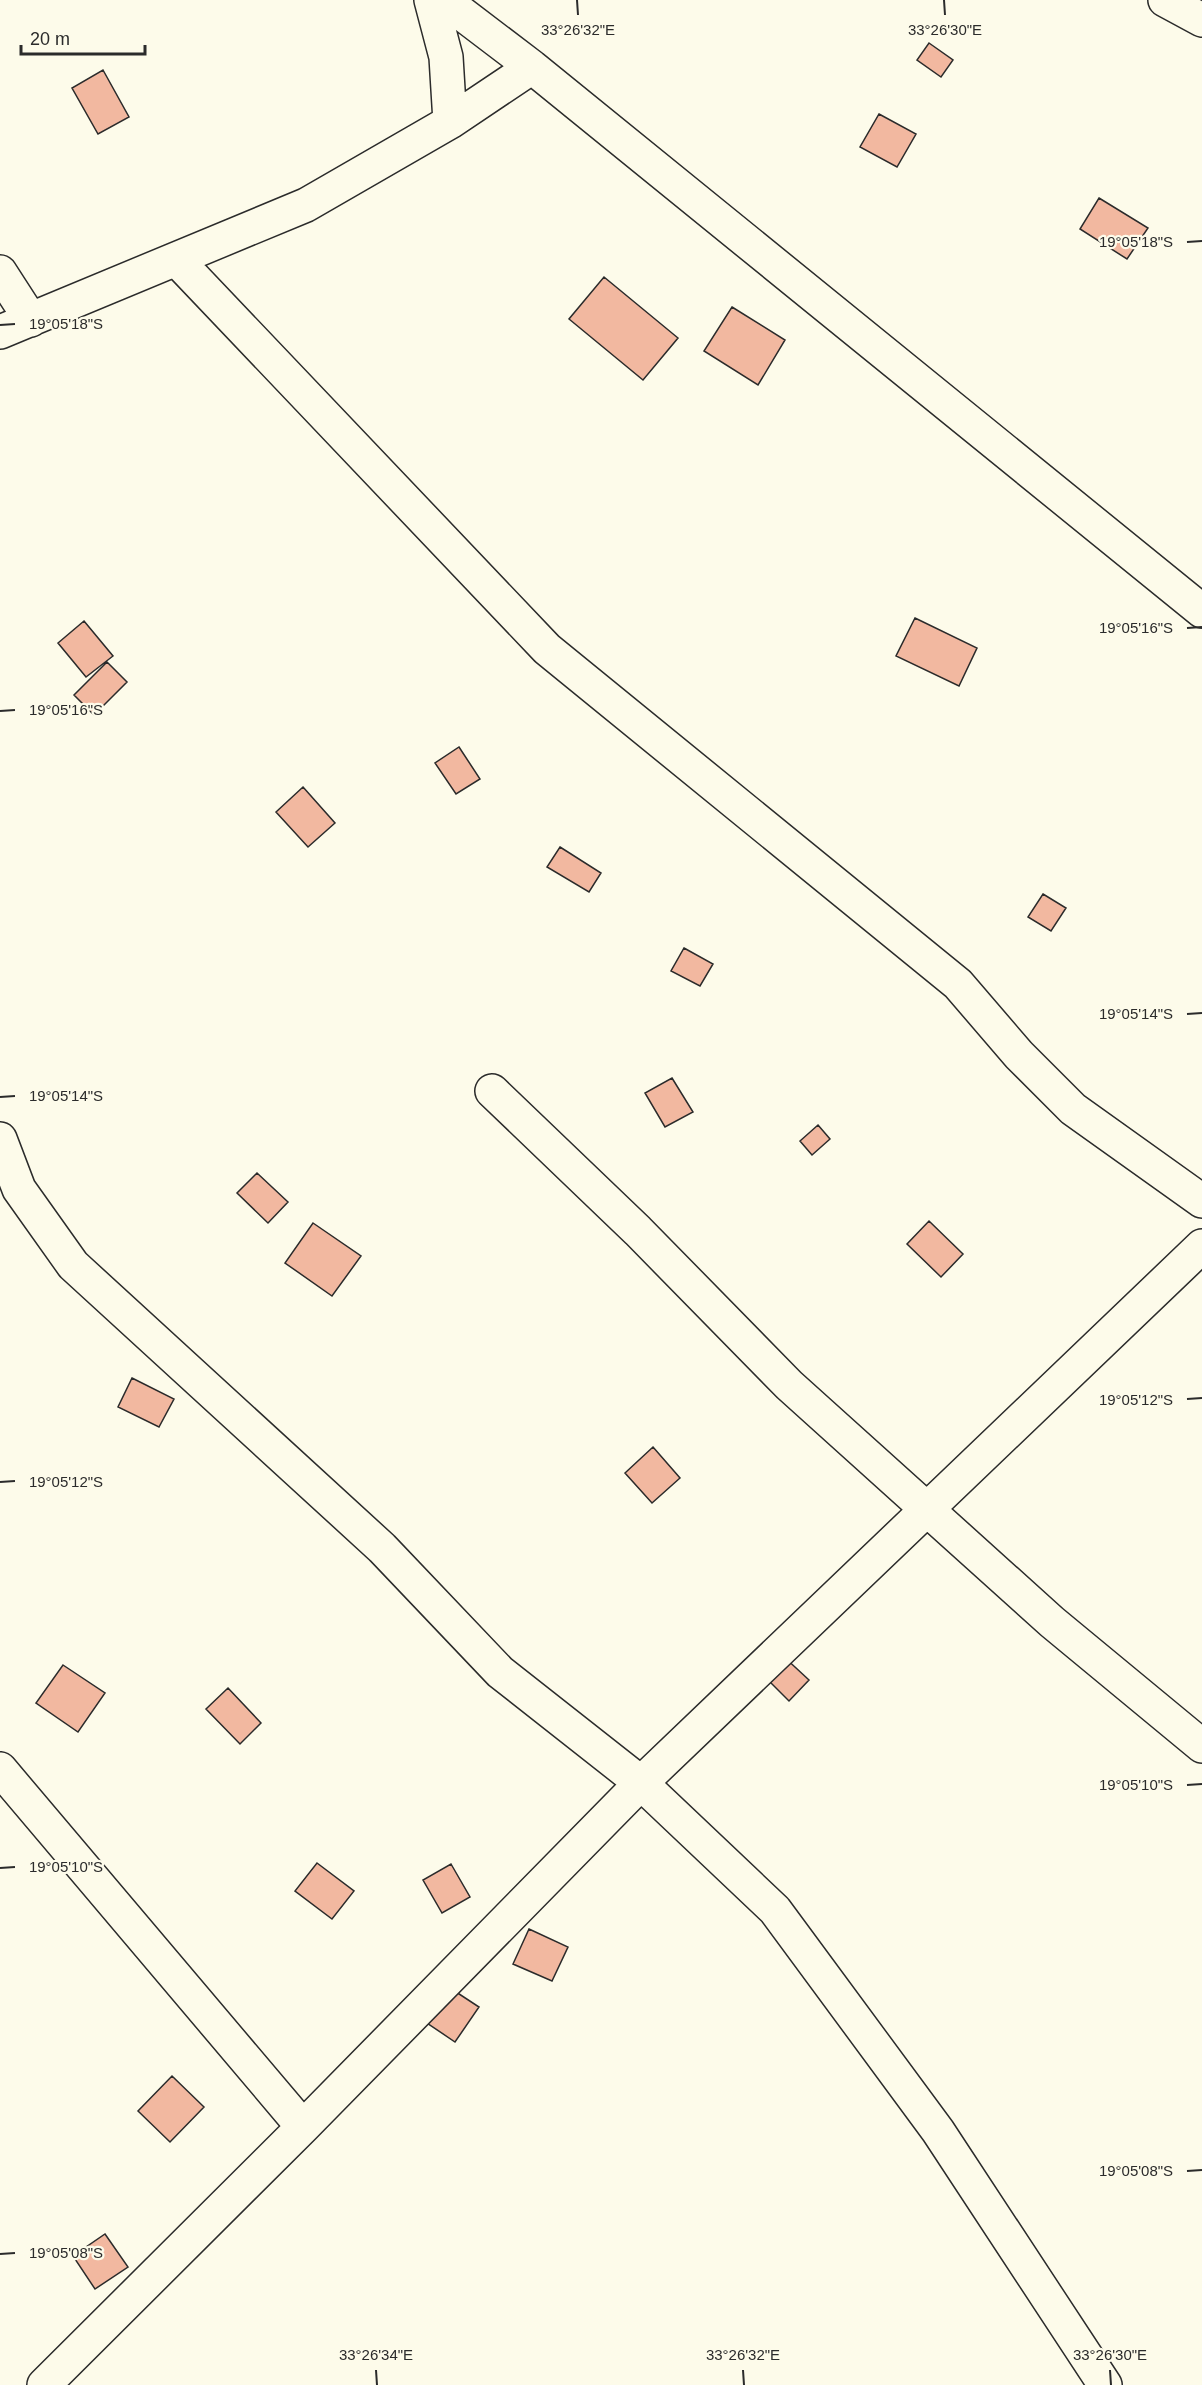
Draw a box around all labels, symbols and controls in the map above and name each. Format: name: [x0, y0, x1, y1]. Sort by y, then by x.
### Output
scale bar: [21, 18, 146, 56]
text: 33°26'32"E: [541, 21, 615, 38]
text: 33°26'30"E: [908, 21, 982, 38]
text: 20 m: [30, 29, 70, 49]
text: 19°05'18"S: [1099, 233, 1173, 250]
text: 19°05'18"S: [29, 315, 103, 332]
text: 19°05'16"S: [1099, 619, 1173, 636]
text: 19°05'16"S: [29, 701, 103, 718]
text: 19°05'14"S: [1099, 1005, 1173, 1022]
text: 19°05'14"S: [29, 1087, 103, 1104]
text: 19°05'12"S: [1099, 1391, 1173, 1408]
text: 19°05'12"S: [29, 1473, 103, 1490]
text: 19°05'10"S: [1099, 1776, 1173, 1793]
text: 19°05'10"S: [29, 1858, 103, 1875]
text: 19°05'08"S: [1099, 2162, 1173, 2179]
text: 19°05'08"S: [29, 2244, 103, 2261]
text: 33°26'34"E: [339, 2346, 413, 2363]
text: 33°26'32"E: [706, 2346, 780, 2363]
text: 33°26'30"E: [1073, 2346, 1147, 2363]

